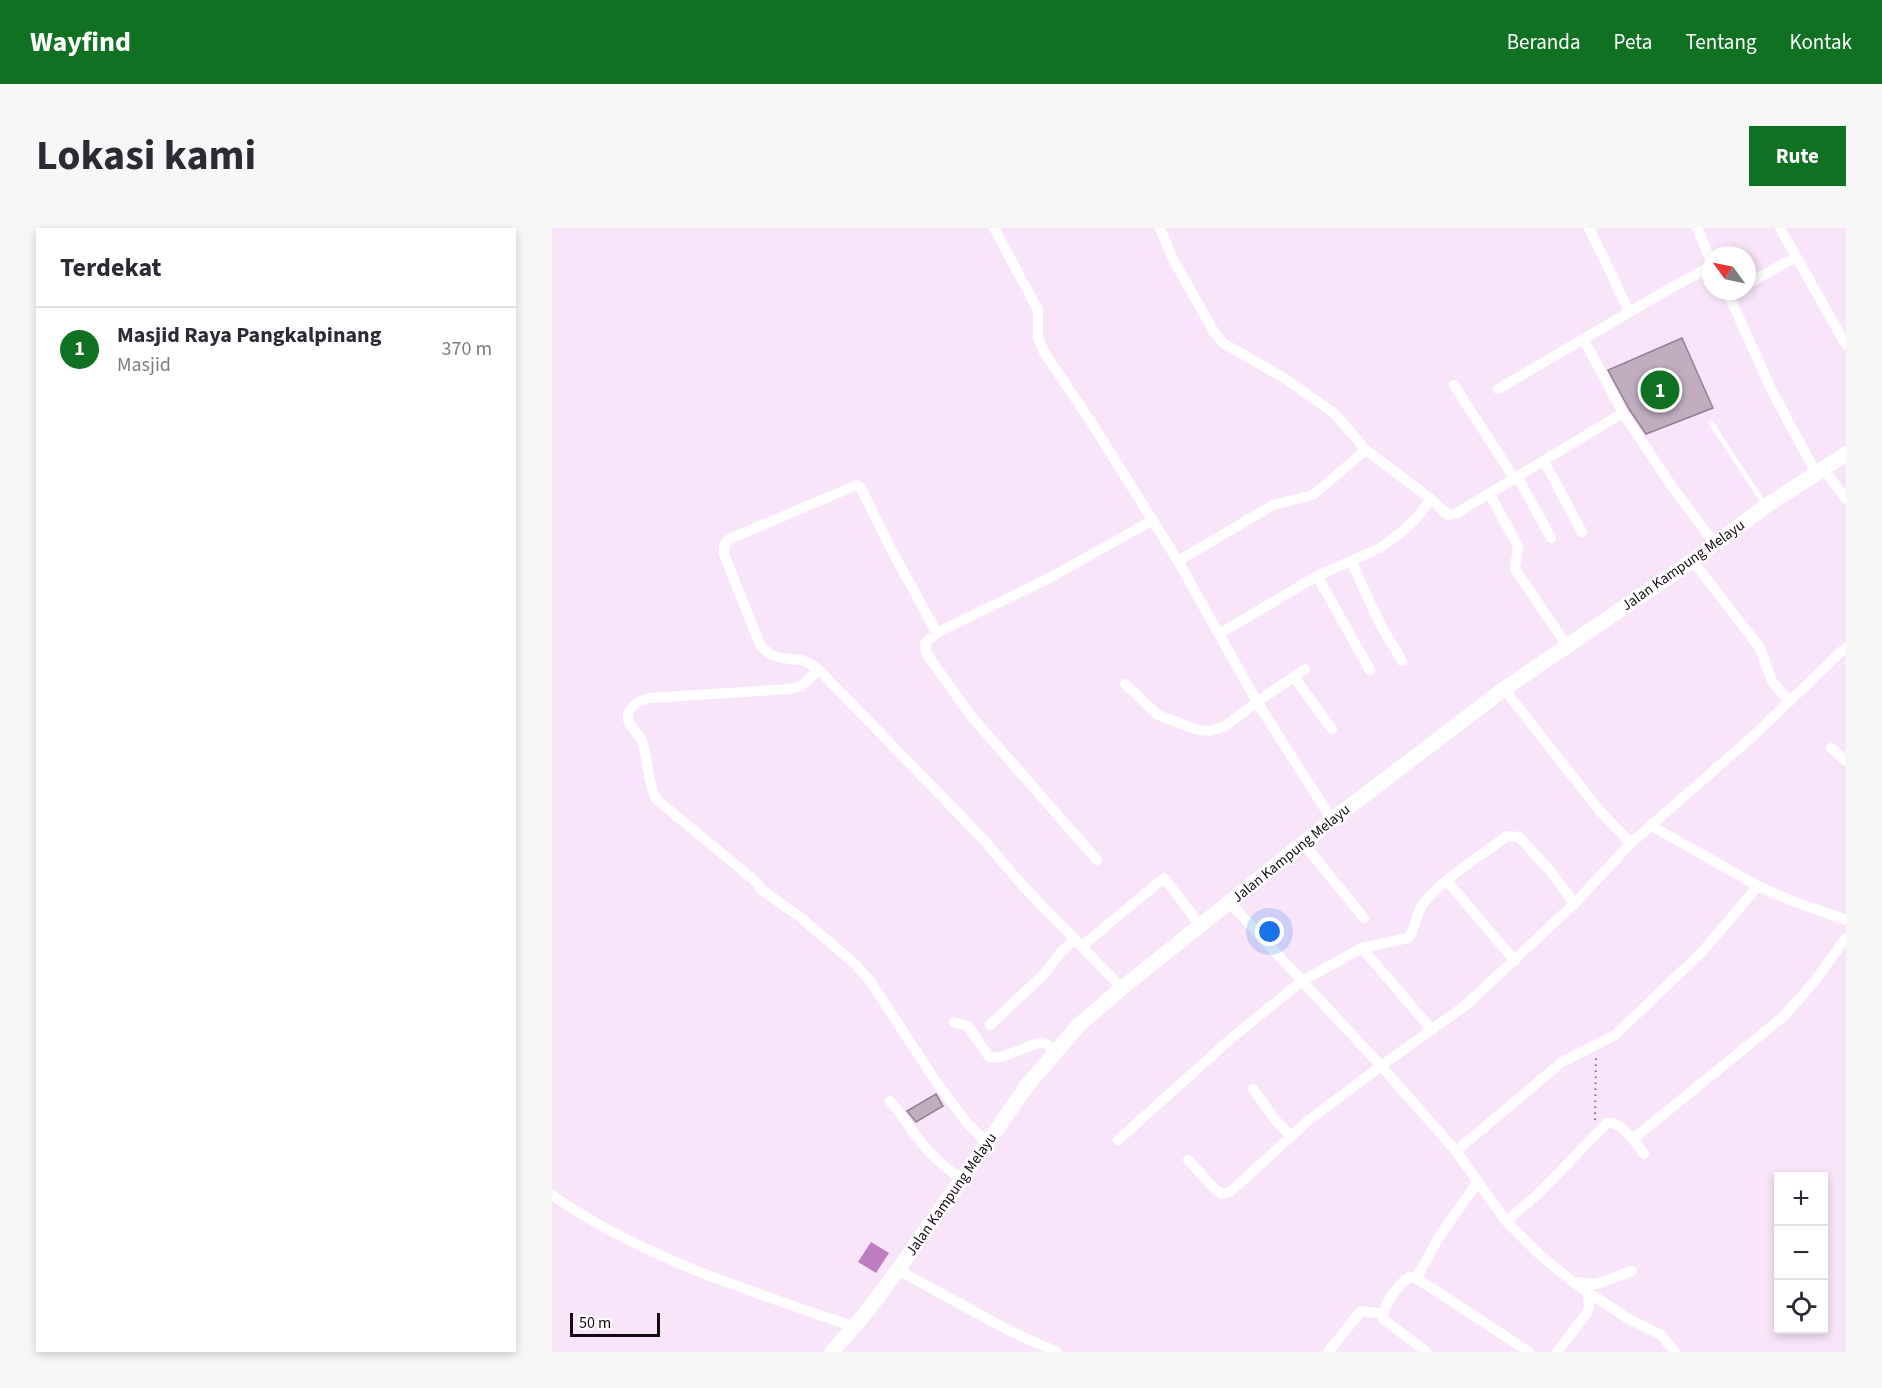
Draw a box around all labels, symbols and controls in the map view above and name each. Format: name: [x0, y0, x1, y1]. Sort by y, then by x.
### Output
text: Wayfind: [30, 22, 131, 62]
text: Beranda: [1507, 27, 1581, 57]
text: Peta: [1614, 27, 1652, 57]
text: Tentang: [1685, 27, 1756, 57]
text: Kontak: [1789, 27, 1852, 57]
text: Lokasi kami: [36, 126, 256, 186]
button: Rute: [1749, 126, 1846, 186]
north arrow: [1702, 246, 1756, 300]
text: Terdekat: [60, 249, 162, 286]
text: Masjid Raya Pangkalpinang: [117, 319, 381, 351]
text: 1: [74, 335, 85, 363]
text: 370 m: [442, 335, 492, 363]
text: Masjid: [117, 351, 171, 379]
pin: 1: [1640, 368, 1680, 412]
street label: Jalan Kampung Melayu: [1617, 515, 1749, 616]
street label: Jalan Kampung Melayu: [1228, 799, 1355, 908]
your location: [1255, 917, 1284, 946]
street label: Jalan Kampung Melayu: [901, 1128, 1002, 1260]
map controls: [1774, 1172, 1828, 1334]
button: +: [1774, 1172, 1828, 1226]
button: −: [1774, 1226, 1828, 1280]
button: locate: [1774, 1280, 1828, 1334]
scale bar: [570, 1310, 660, 1338]
text: 50 m: [579, 1312, 611, 1334]

